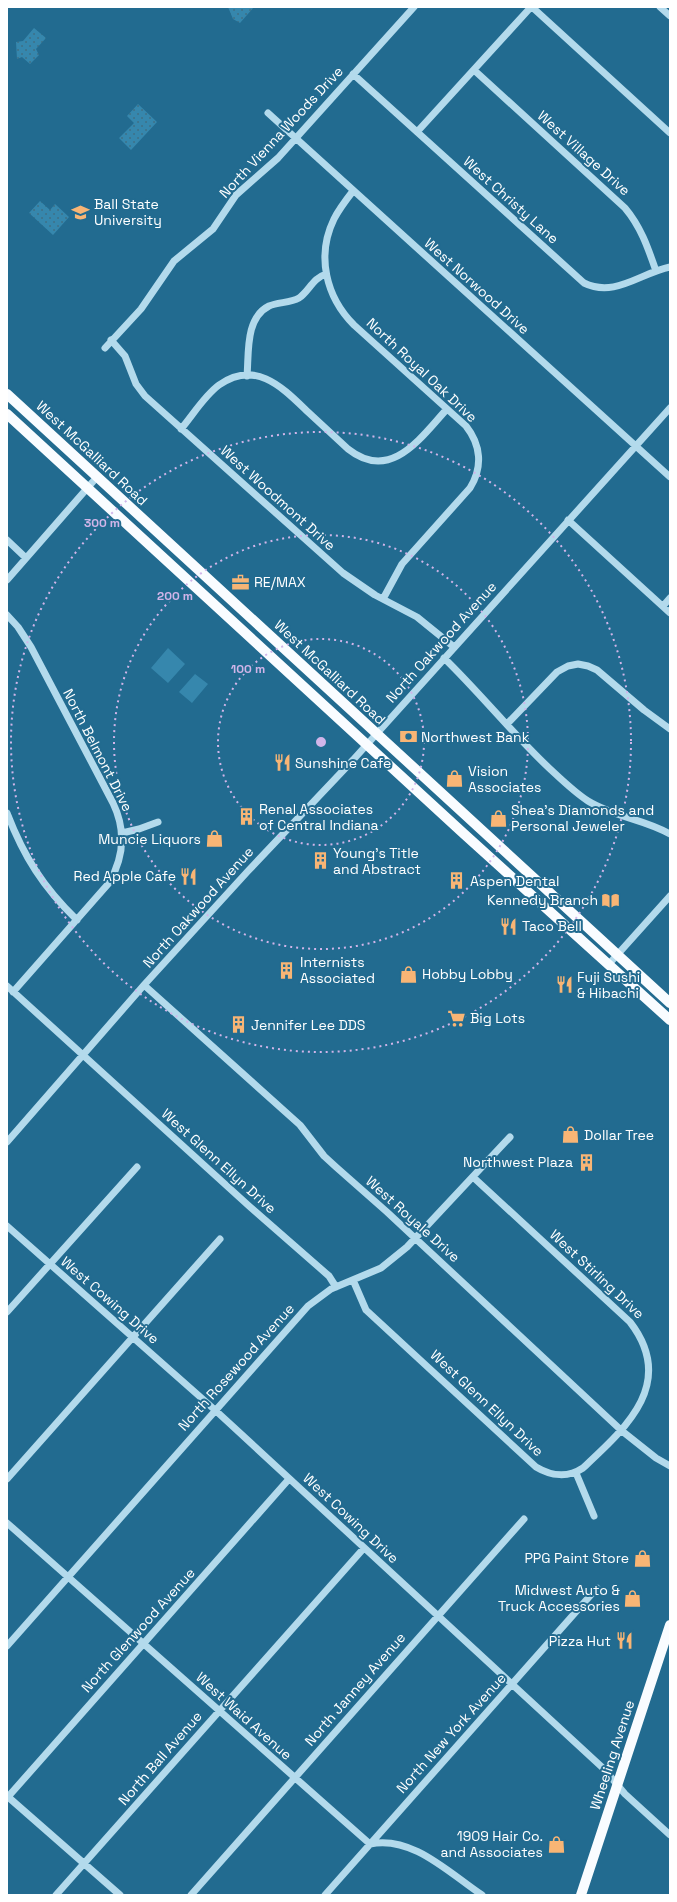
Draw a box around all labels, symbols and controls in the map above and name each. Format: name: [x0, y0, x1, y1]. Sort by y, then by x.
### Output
street label: North Vienna Woods Drive: [215, 62, 347, 202]
street label: West Village Drive: [534, 107, 634, 199]
street label: West Christy Lane: [460, 152, 562, 248]
place label: Ball State University: [94, 195, 162, 229]
school or university icon: Ball State University: [71, 202, 91, 222]
street label: West Norwood Drive: [421, 234, 533, 338]
street label: North Royal Oak Drive: [363, 314, 481, 426]
street label: West McGalliard Road: [33, 397, 151, 509]
street label: West Woodmont Drive: [217, 442, 339, 554]
text: 300 m: [84, 515, 120, 531]
office icon: RE/MAX: [231, 572, 251, 592]
place label: RE/MAX: [254, 573, 306, 591]
street label: North Oakwood Avenue: [382, 578, 500, 706]
text: 200 m: [157, 588, 193, 604]
street label: West McGalliard Road: [271, 616, 389, 728]
text: 100 m: [231, 661, 265, 677]
street label: North Belmont Drive: [59, 686, 137, 814]
bank icon: Northwest Bank: [398, 727, 418, 747]
place label: Northwest Bank: [421, 728, 530, 746]
centre of rings: [314, 735, 328, 749]
restaurant icon: Sunshine Cafe: [272, 753, 292, 773]
place label: Sunshine Cafe: [295, 754, 391, 772]
place label: Vision Associates: [468, 762, 542, 796]
shop icon: Vision Associates: [445, 769, 465, 789]
place label: Renal Associates of Central Indiana: [259, 800, 379, 834]
place label: Shea's Diamonds and Personal Jeweler: [511, 801, 654, 835]
building icon: Renal Associates of Central Indiana: [236, 807, 256, 827]
shop icon: Shea's Diamonds and Personal Jeweler: [488, 808, 508, 828]
shop icon: Muncie Liquors: [204, 829, 224, 849]
place label: Muncie Liquors: [98, 830, 201, 848]
street label: North Oakwood Avenue: [139, 843, 257, 971]
place label: Young's Title and Abstract: [333, 844, 421, 878]
building icon: Young's Title and Abstract: [310, 851, 330, 871]
restaurant icon: Red Apple Cafe: [179, 866, 199, 886]
place label: Red Apple Cafe: [74, 867, 176, 885]
building icon: Aspen Dental: [447, 871, 467, 891]
place label: Aspen Dental: [470, 872, 560, 890]
library icon: Kennedy Branch: [601, 890, 621, 910]
place label: Kennedy Branch: [487, 891, 598, 909]
restaurant icon: Taco Bell: [499, 916, 519, 936]
place label: Taco Bell: [522, 917, 582, 935]
place label: Internists Associated: [300, 953, 375, 987]
building icon: Internists Associated: [277, 960, 297, 980]
shop icon: Hobby Lobby: [399, 964, 419, 984]
place label: Hobby Lobby: [422, 965, 513, 983]
place label: Fuji Sushi & Hibachi: [577, 968, 640, 1002]
restaurant icon: Fuji Sushi & Hibachi: [554, 975, 574, 995]
supermarket icon: Big Lots: [447, 1008, 467, 1028]
place label: Big Lots: [470, 1009, 525, 1027]
building icon: Jennifer Lee DDS: [228, 1015, 248, 1035]
place label: Jennifer Lee DDS: [251, 1016, 365, 1034]
street label: West Glenn Ellyn Drive: [158, 1105, 280, 1217]
shop icon: Dollar Tree: [561, 1125, 581, 1145]
place label: Dollar Tree: [584, 1126, 654, 1144]
building icon: Northwest Plaza: [576, 1152, 596, 1172]
place label: Northwest Plaza: [463, 1153, 573, 1171]
street label: West Royale Drive: [362, 1172, 464, 1266]
street label: West Stirling Drive: [546, 1226, 648, 1322]
street label: West Cowing Drive: [57, 1252, 163, 1348]
street label: North Rosewood Avenue: [174, 1300, 298, 1434]
street label: West Glenn Ellyn Drive: [427, 1346, 547, 1460]
street label: West Cowing Drive: [299, 1469, 403, 1567]
shop icon: PPG Paint Store: [632, 1548, 652, 1568]
place label: PPG Paint Store: [524, 1549, 629, 1567]
street label: North Glenwood Avenue: [77, 1564, 199, 1696]
place label: Midwest Auto & Truck Accessories: [498, 1581, 621, 1615]
shop icon: Midwest Auto & Truck Accessories: [623, 1588, 643, 1608]
street label: North Janney Avenue: [301, 1628, 409, 1750]
restaurant icon: Pizza Hut: [614, 1631, 634, 1651]
place label: Pizza Hut: [549, 1632, 611, 1650]
street label: West Waid Avenue: [192, 1668, 296, 1764]
street label: North New York Avenue: [392, 1669, 510, 1797]
street label: Wheeling Avenue: [586, 1698, 638, 1812]
street label: North Ball Avenue: [114, 1707, 206, 1809]
place label: 1909 Hair Co. and Associates: [440, 1827, 543, 1861]
shop icon: 1909 Hair Co. and Associates: [546, 1834, 566, 1854]

